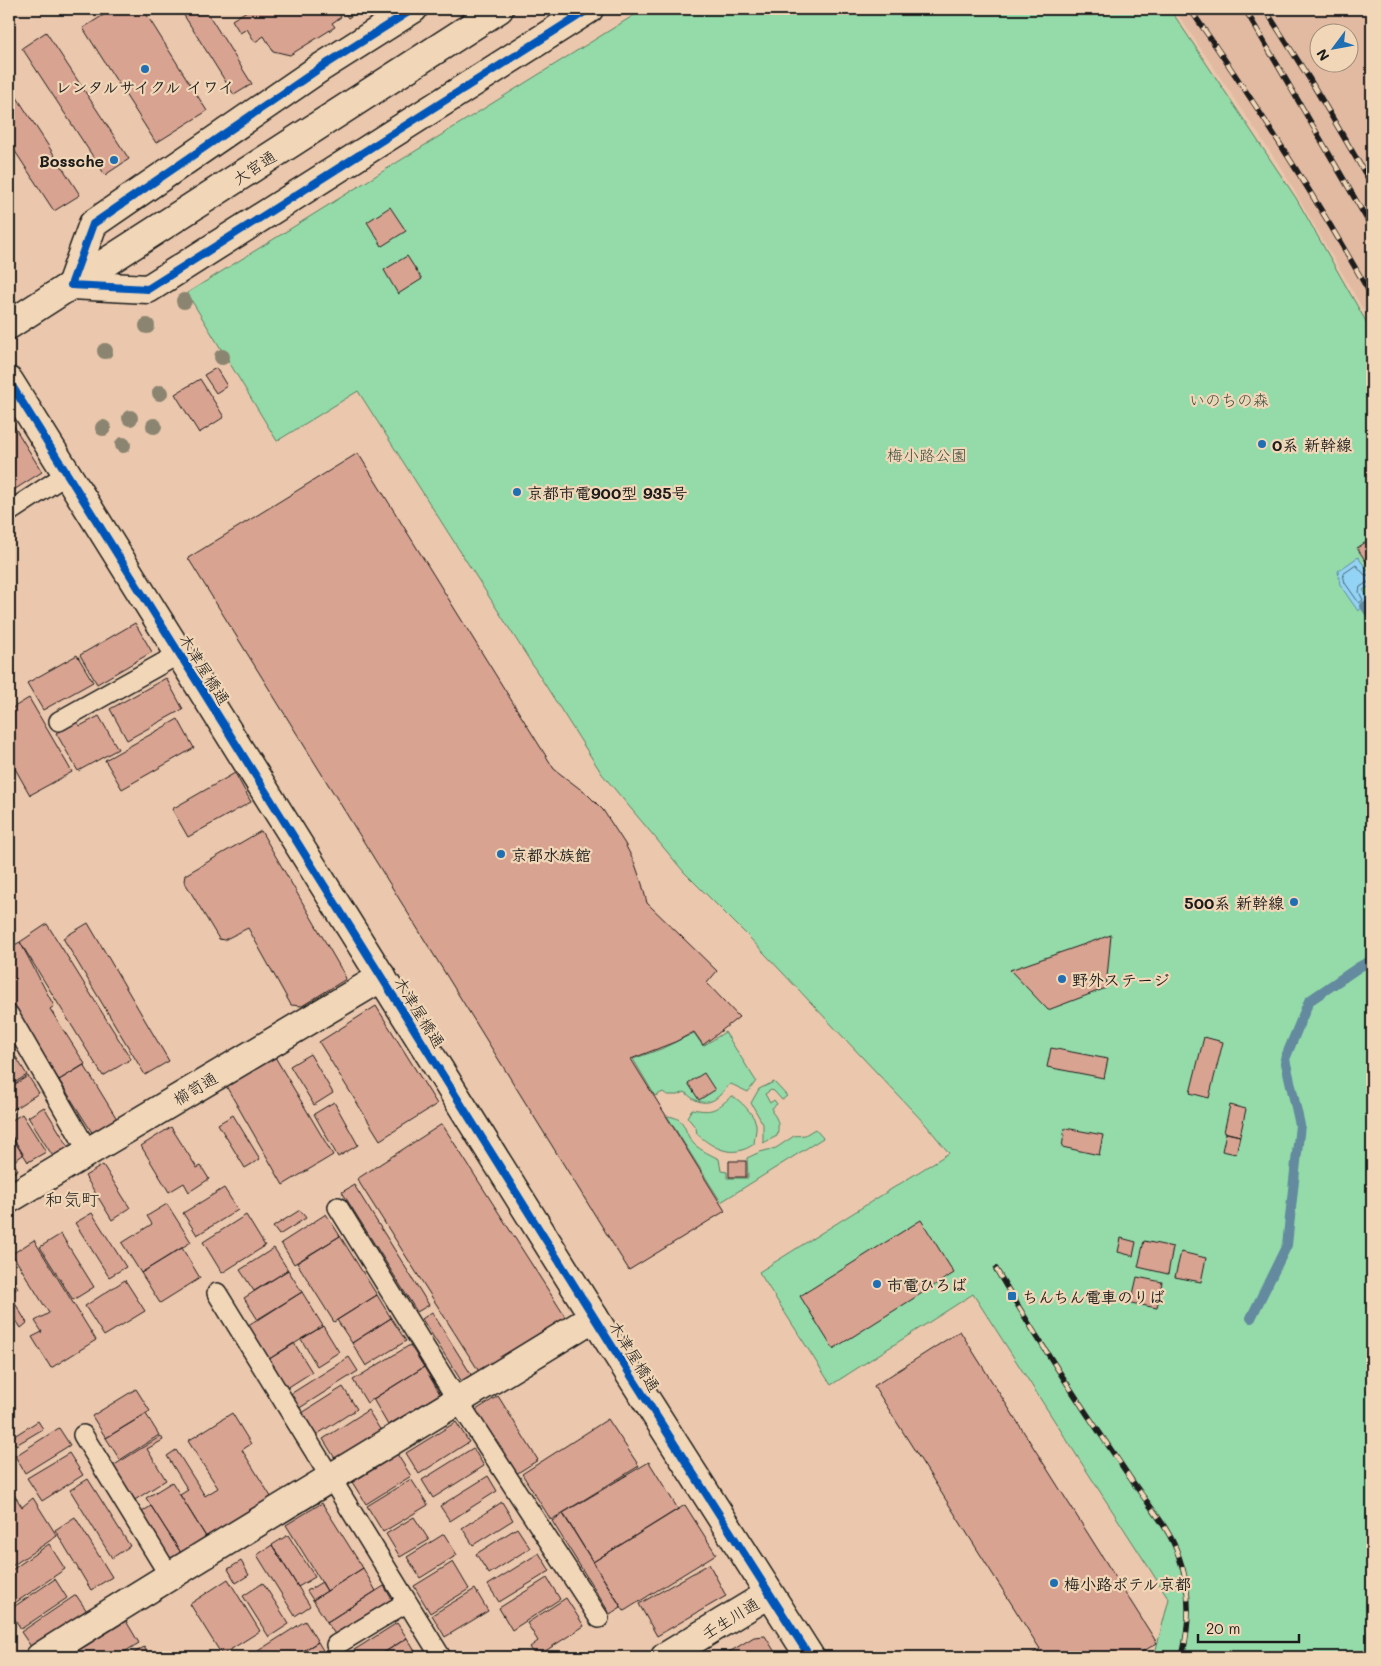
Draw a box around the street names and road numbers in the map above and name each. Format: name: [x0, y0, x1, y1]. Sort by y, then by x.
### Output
street label: 大宮通: [228, 145, 280, 189]
street label: 木津屋橋通: [175, 630, 235, 708]
street label: 木津屋橋通: [390, 973, 450, 1051]
street label: 櫛笥通: [169, 1067, 221, 1109]
street label: 木津屋橋通: [605, 1317, 665, 1395]
street label: 壬生川通: [697, 1593, 763, 1643]

